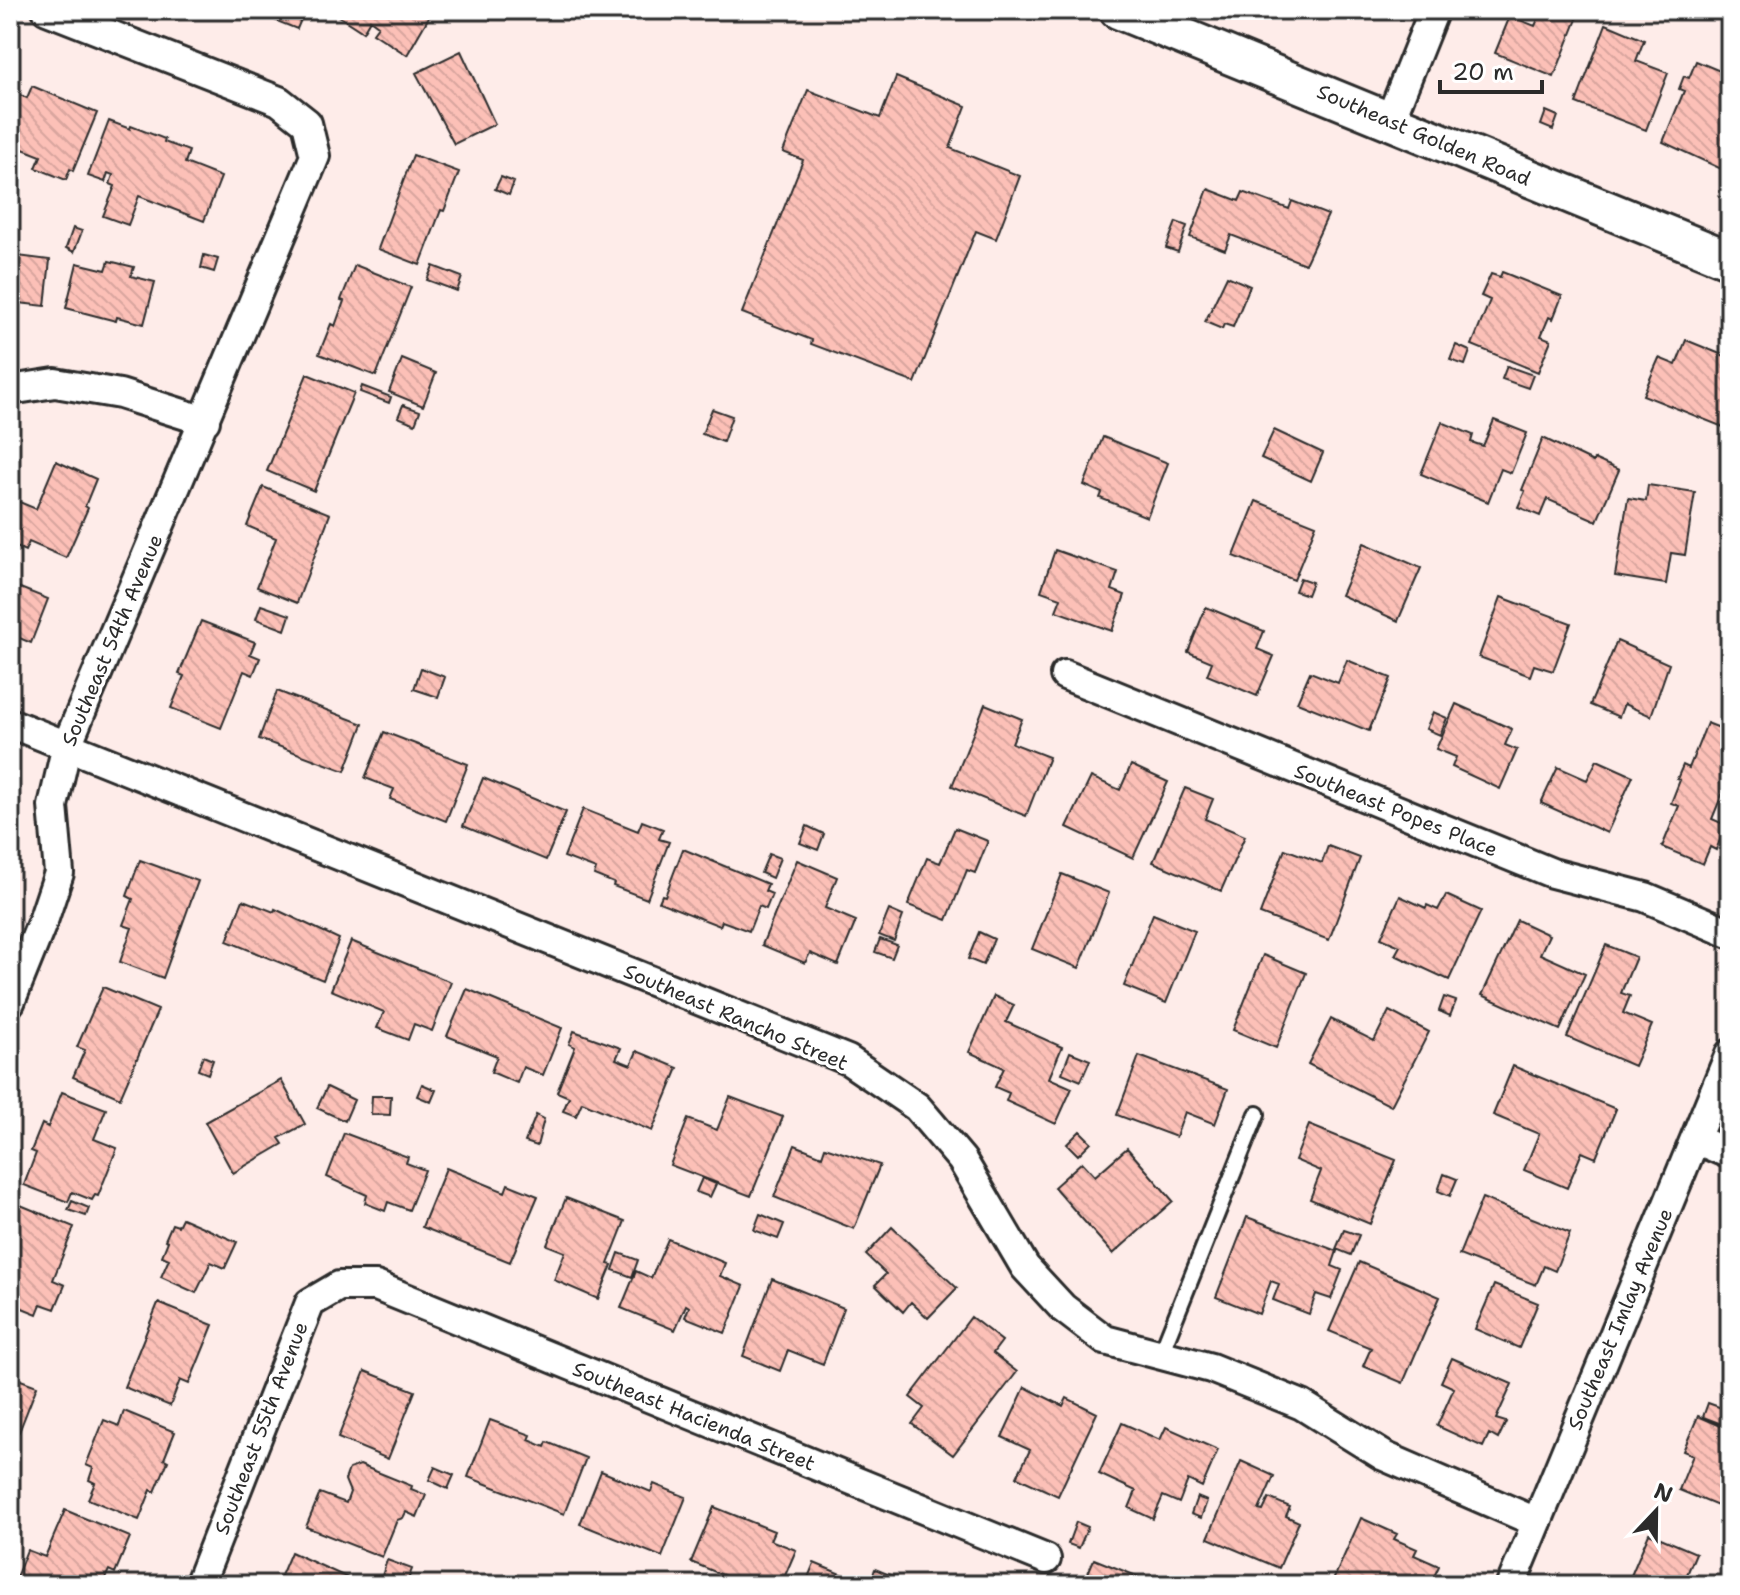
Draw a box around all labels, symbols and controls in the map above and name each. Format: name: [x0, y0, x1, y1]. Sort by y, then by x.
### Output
scale bar: [1440, 44, 1542, 94]
text: 20 m: [1452, 56, 1514, 88]
street label: Southeast Golden Road: [1313, 78, 1535, 192]
street label: Southeast 54th Avenue: [56, 530, 168, 750]
street label: Southeast Popes Place: [1291, 757, 1501, 863]
street label: Southeast Rancho Street: [620, 958, 852, 1076]
street label: Southeast Imlay Avenue: [1561, 1204, 1679, 1434]
street label: Southeast 55th Avenue: [208, 1318, 314, 1538]
street label: Southeast Hacienda Street: [569, 1355, 819, 1477]
north arrow: [1616, 1471, 1696, 1551]
text: N: [1650, 1476, 1677, 1510]

